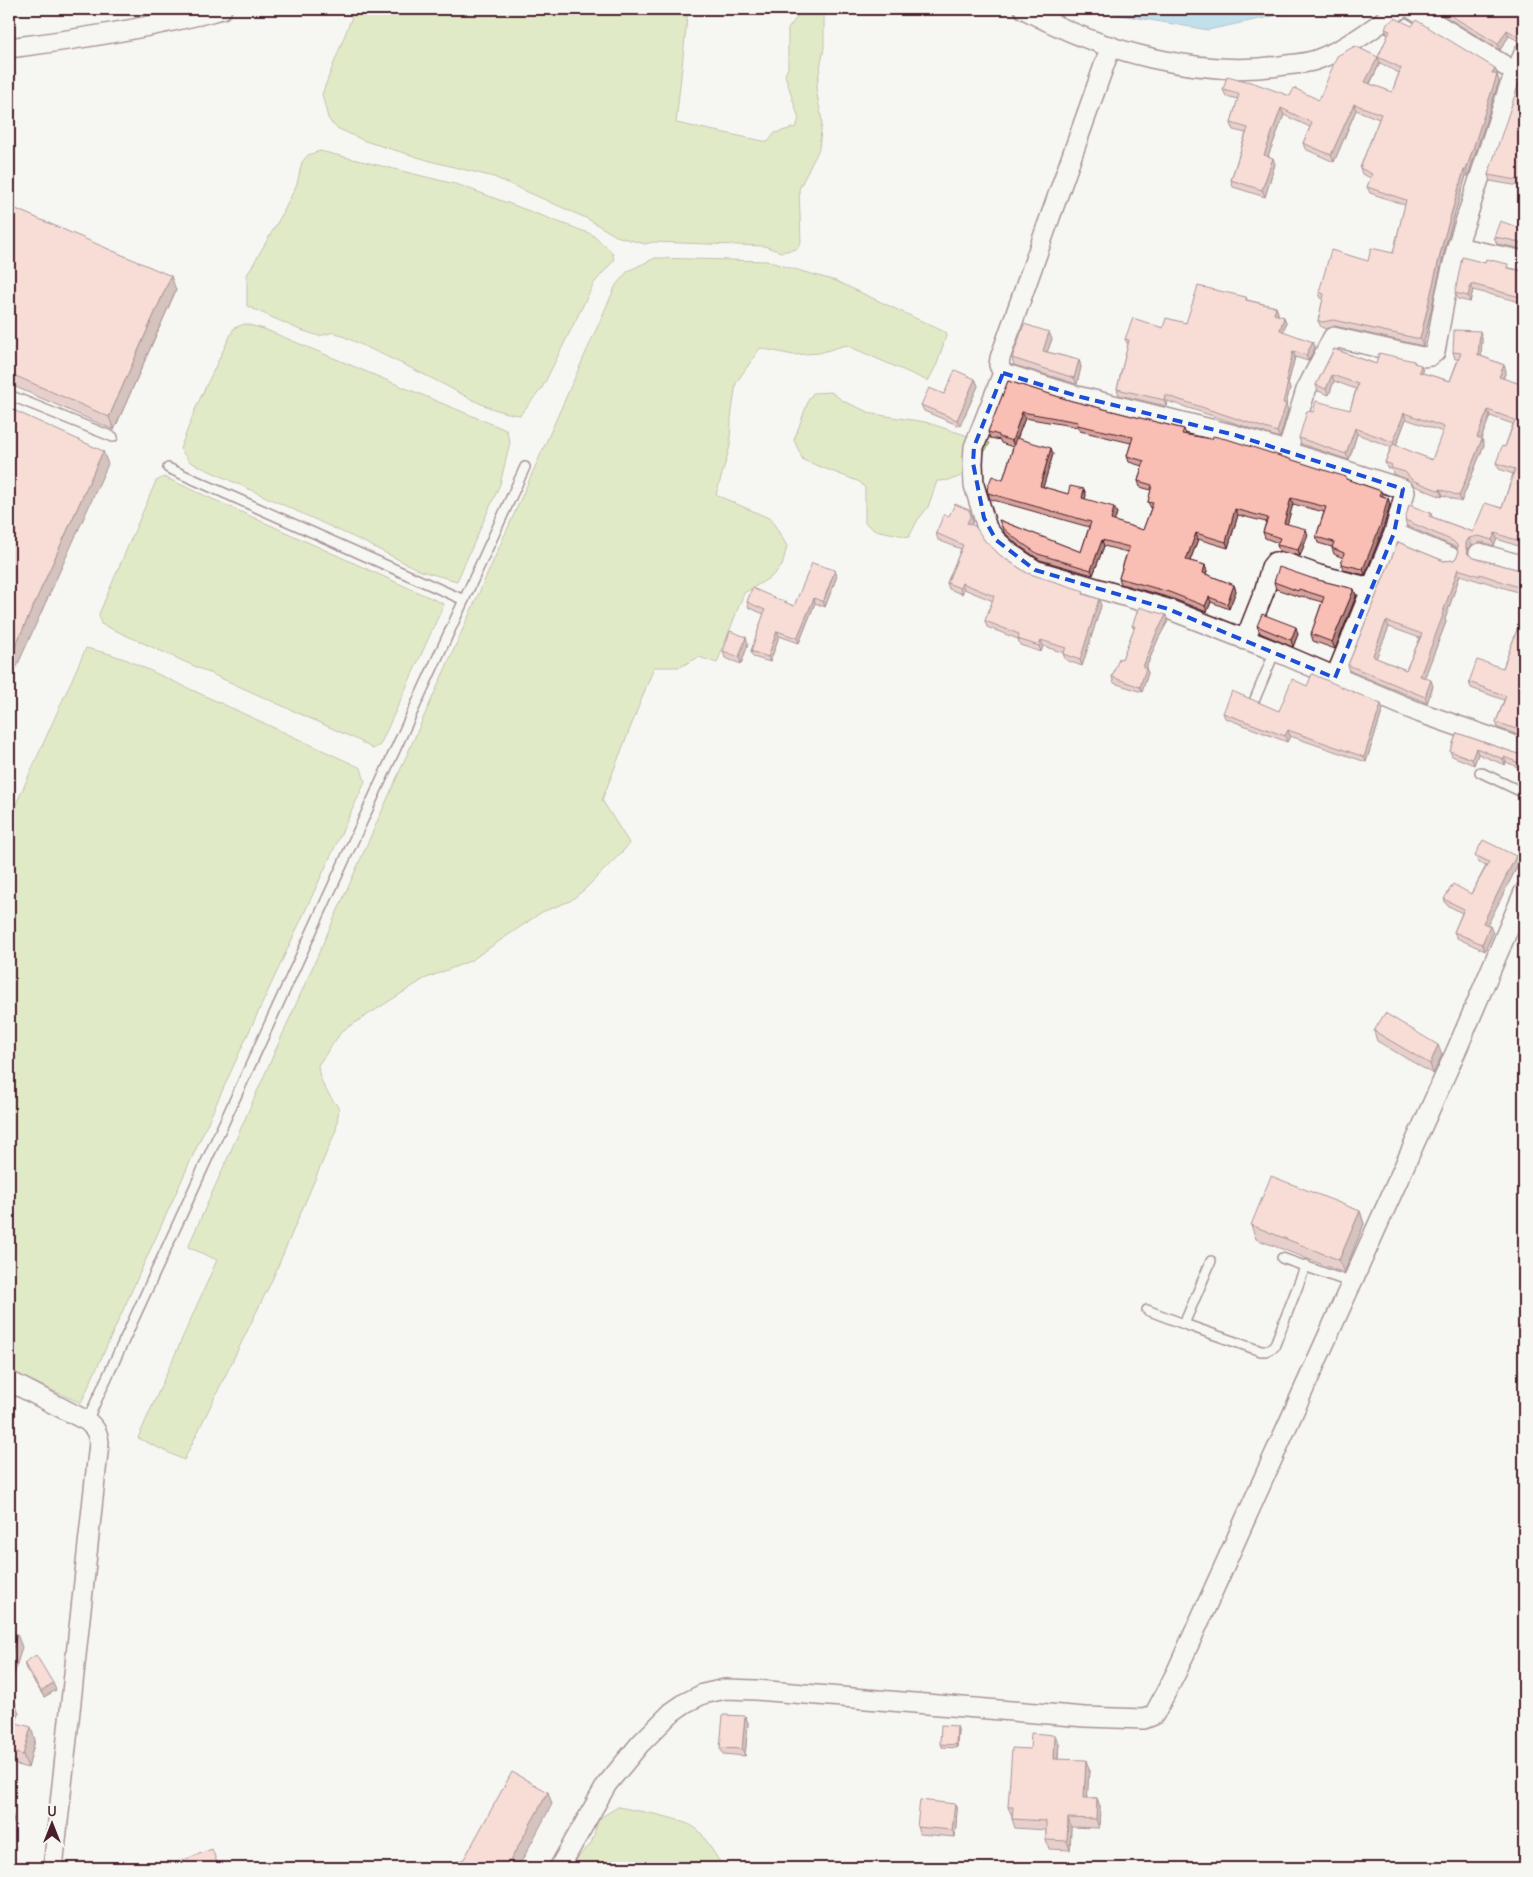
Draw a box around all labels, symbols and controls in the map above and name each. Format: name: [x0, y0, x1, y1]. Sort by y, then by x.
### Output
north arrow: [28, 1800, 78, 1850]
text: U: [47, 1802, 57, 1820]

